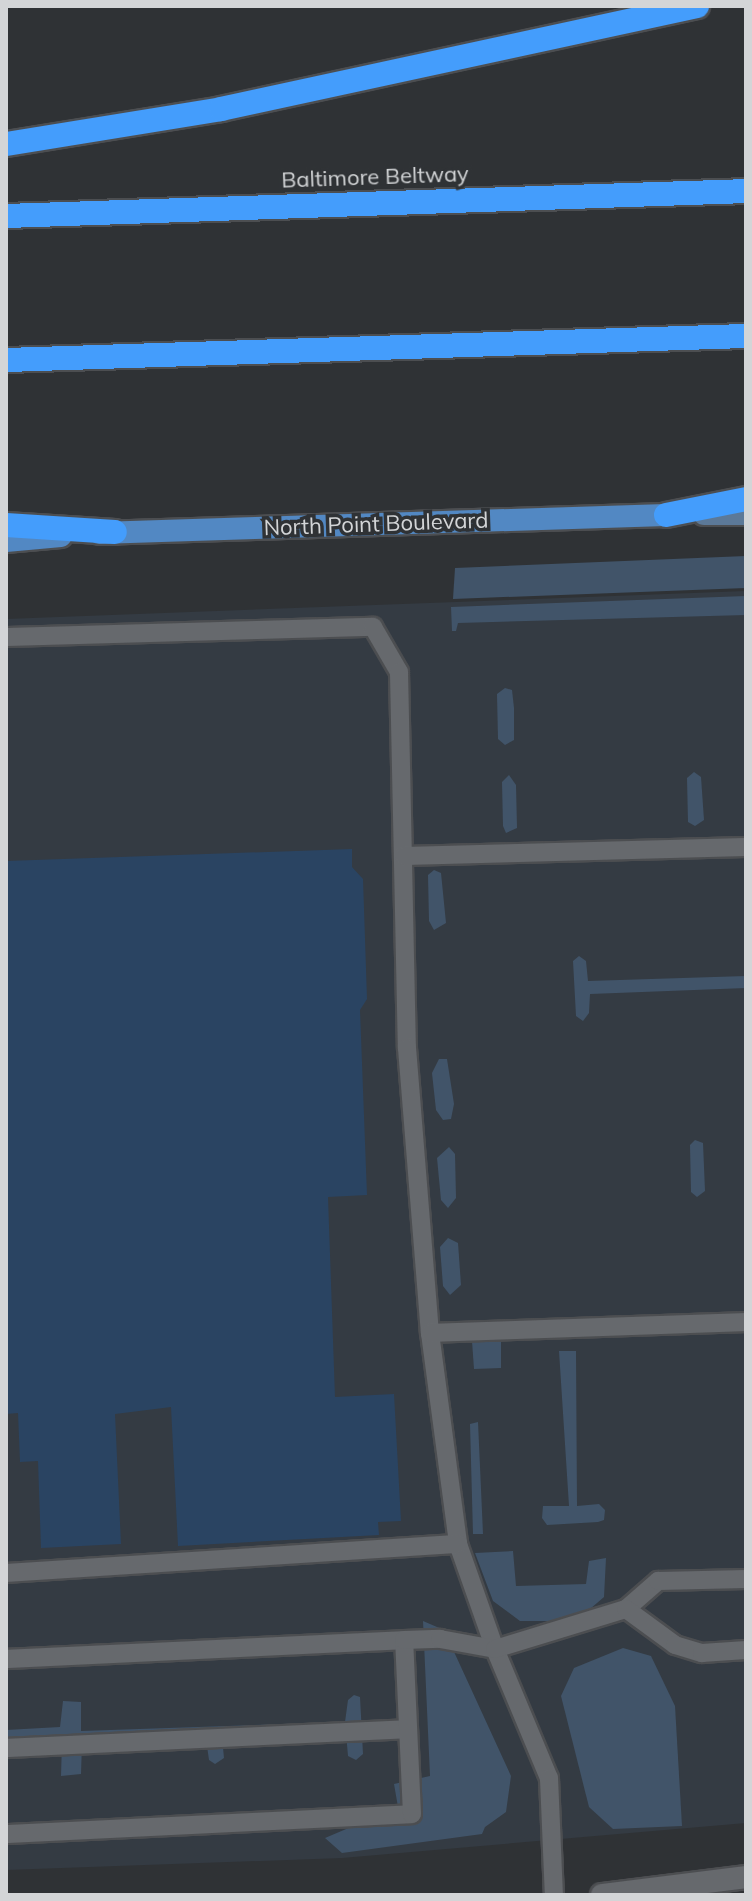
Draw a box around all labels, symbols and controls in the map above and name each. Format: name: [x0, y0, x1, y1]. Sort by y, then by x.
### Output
street label: Baltimore Beltway: [281, 161, 469, 193]
street label: North Point Boulevard: [263, 507, 489, 541]

